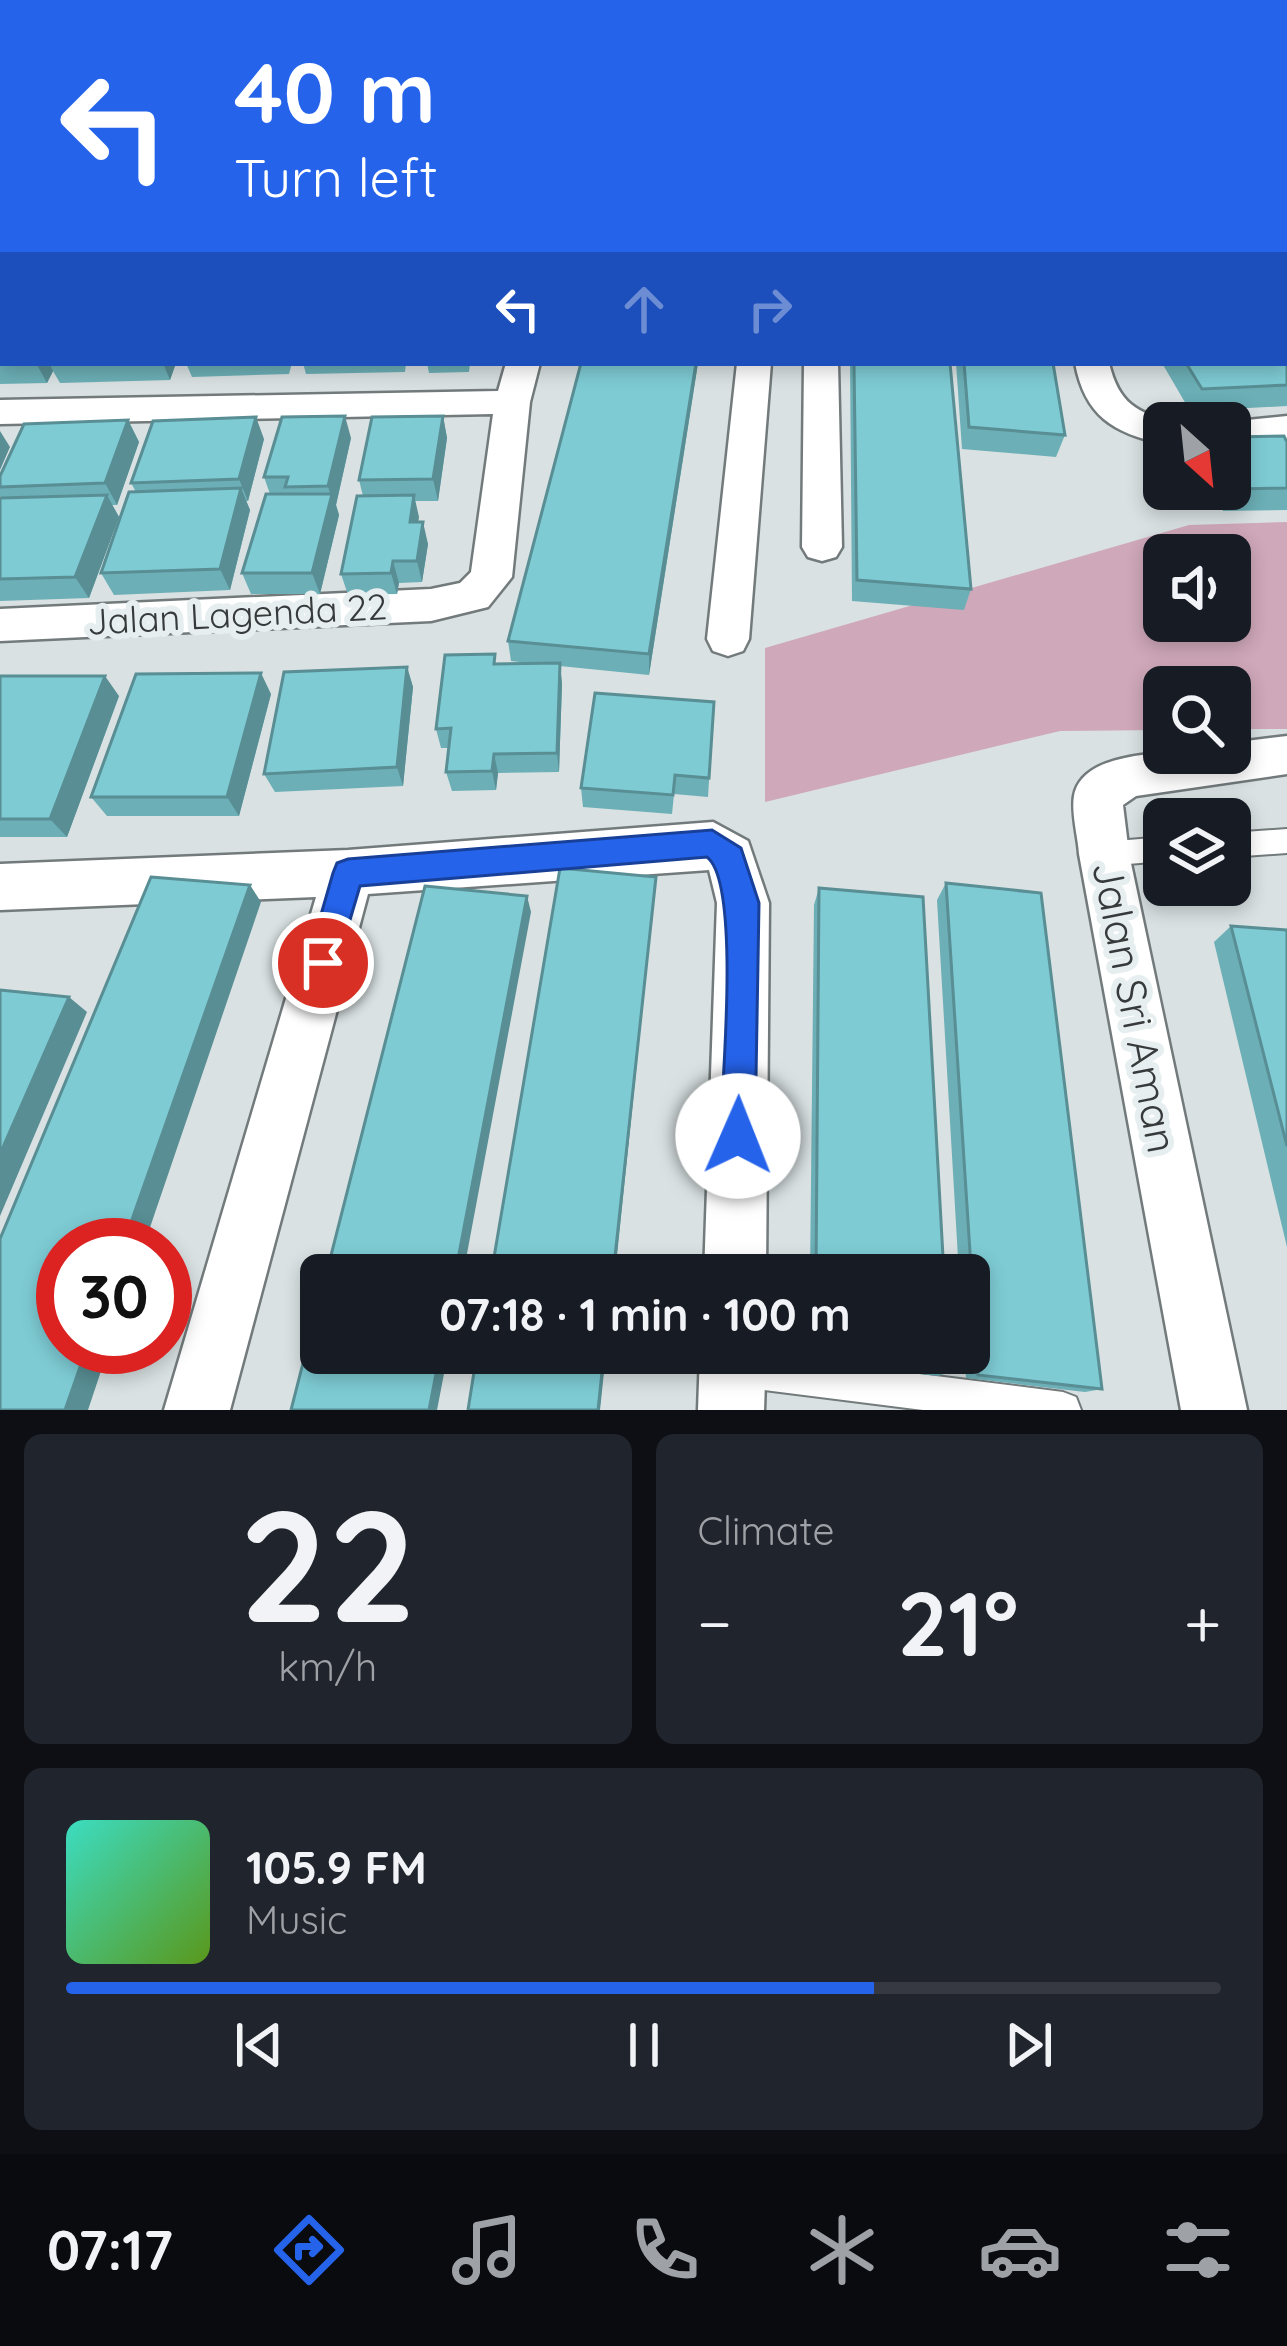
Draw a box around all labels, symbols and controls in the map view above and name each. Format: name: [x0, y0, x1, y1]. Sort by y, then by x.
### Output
text: 40 m: [234, 39, 436, 144]
icon: left: [36, 48, 192, 204]
text: Turn left: [234, 143, 438, 211]
icon: left: [485, 276, 551, 342]
icon: ahead: [611, 276, 677, 342]
icon: right: [737, 276, 803, 342]
north arrow: [1143, 402, 1251, 510]
map controls: [1143, 402, 1251, 906]
button: sound: [1143, 534, 1251, 642]
street label: Jalan Lagenda 22: [86, 583, 388, 644]
button: search: [1143, 666, 1251, 774]
button: layers: [1143, 798, 1251, 906]
street label: Jalan Sri Aman: [1081, 857, 1190, 1157]
pin: [272, 912, 374, 1014]
icon: arrive: [290, 930, 356, 996]
position arrow: [675, 1073, 801, 1199]
speed limit sign: 30: [36, 1218, 192, 1374]
text: 07:18 · 1 min · 100 m: [439, 1286, 851, 1342]
text: 22: [239, 1466, 417, 1661]
text: Climate: [698, 1506, 835, 1555]
text: 21°: [897, 1566, 1019, 1679]
text: −: [698, 1581, 732, 1664]
text: +: [1184, 1581, 1221, 1664]
text: km/h: [278, 1642, 377, 1691]
text: 105.9 FM: [246, 1839, 427, 1895]
text: Music: [246, 1895, 347, 1944]
icon: previous: [226, 2012, 292, 2078]
icon: pause: [611, 2012, 677, 2078]
icon: next: [996, 2012, 1062, 2078]
icon: directions: [267, 2208, 351, 2292]
icon: music: [445, 2208, 529, 2292]
icon: phone: [623, 2208, 707, 2292]
icon: climate: [800, 2208, 884, 2292]
icon: car: [978, 2208, 1062, 2292]
icon: filters: [1156, 2208, 1240, 2292]
text: 07:17: [47, 2216, 173, 2284]

